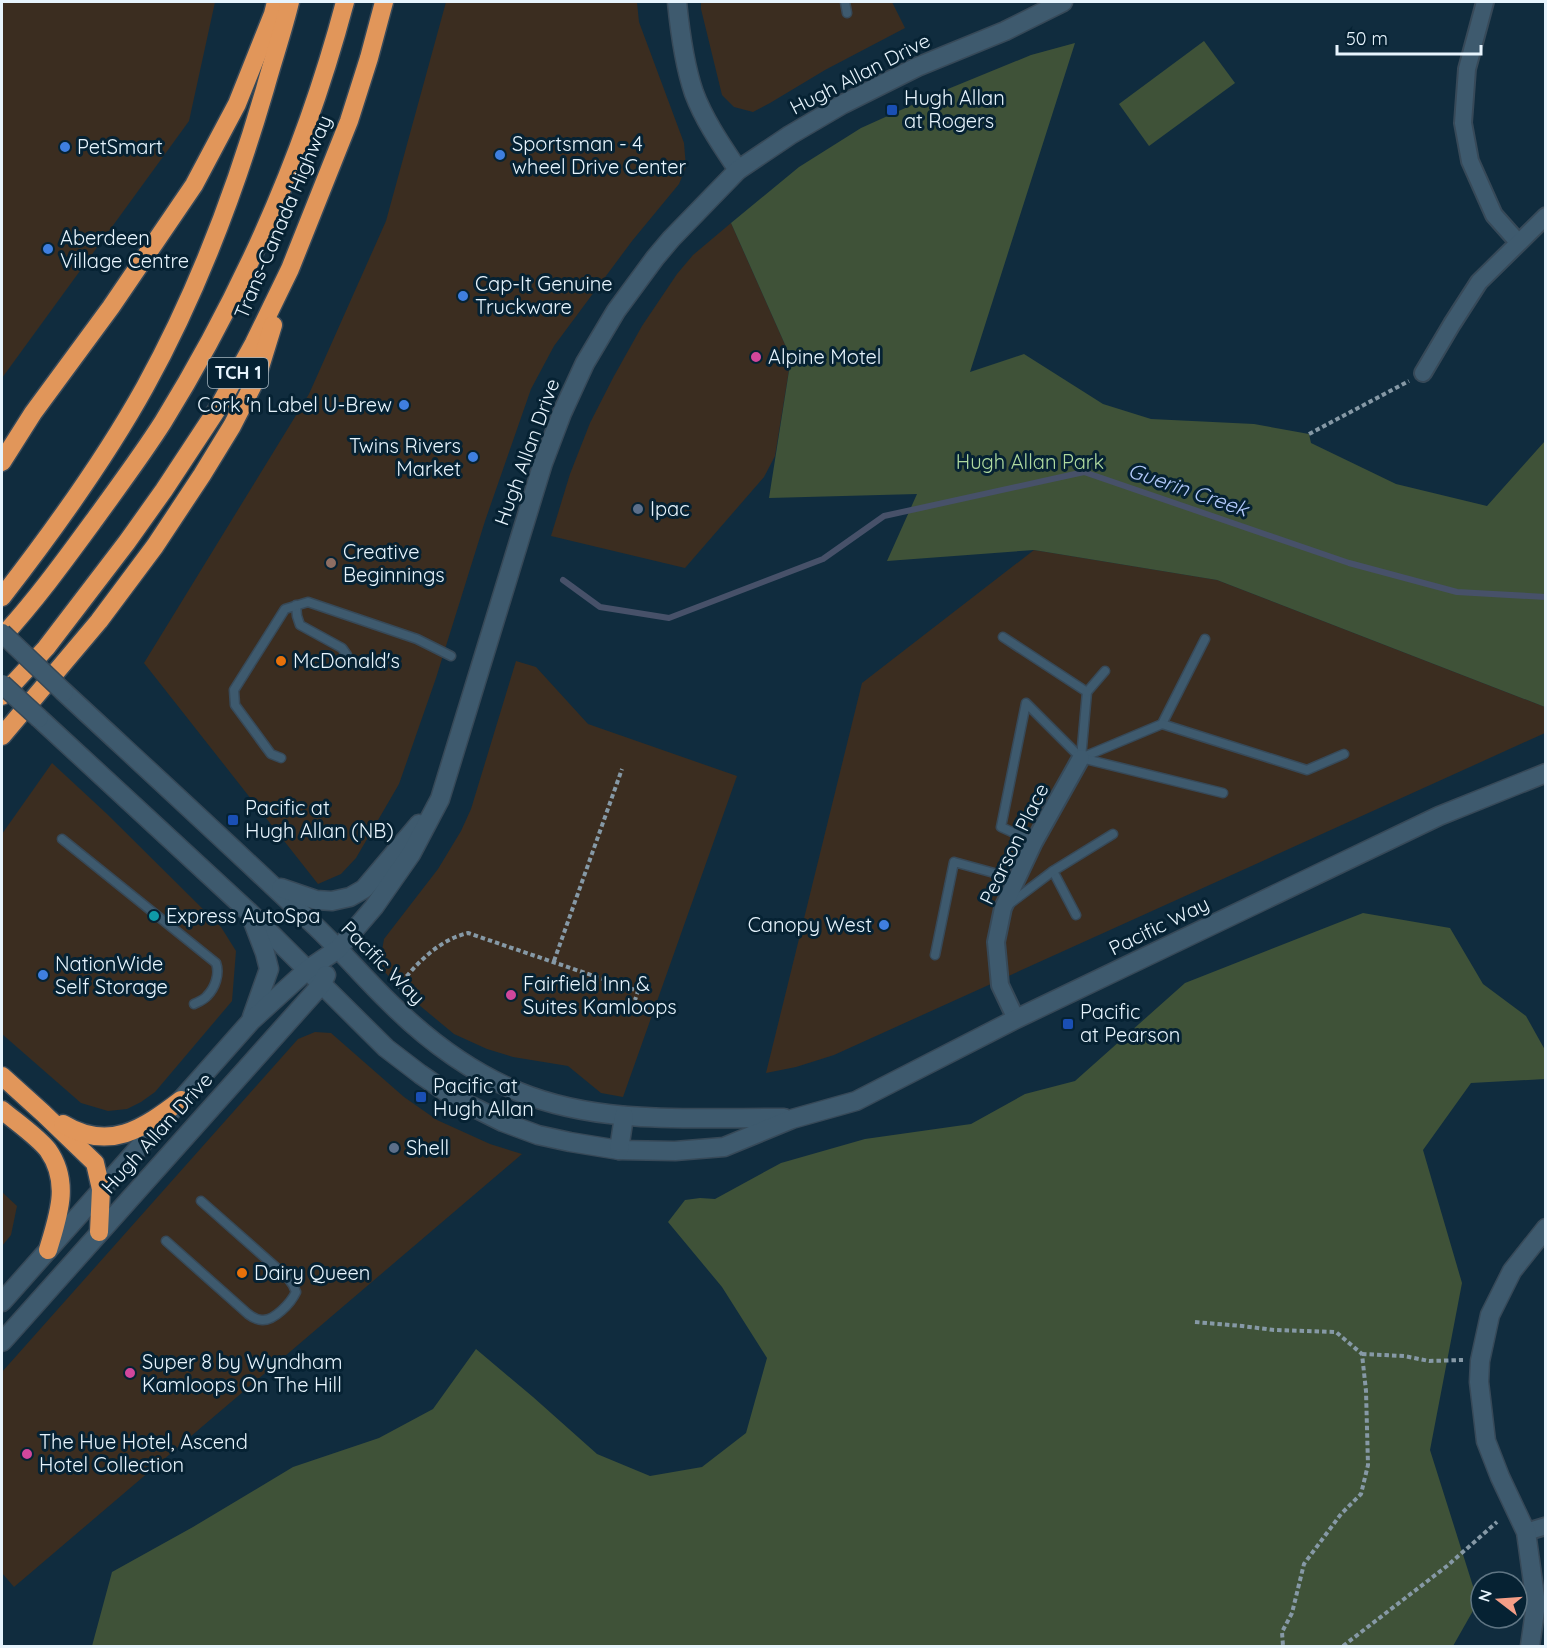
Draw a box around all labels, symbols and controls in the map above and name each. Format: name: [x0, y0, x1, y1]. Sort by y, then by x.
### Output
scale bar: [1337, 18, 1481, 56]
street label: Hugh Allan Drive: [785, 27, 934, 120]
text: 50 m: [1346, 27, 1388, 50]
place label: Hugh Allan at Rogers: [904, 85, 1005, 133]
marker: Hugh Allan at Rogers: [885, 103, 899, 117]
street label: Trans-Canada Highway: [228, 111, 337, 322]
place label: Sportsman - 4 wheel Drive Center: [512, 131, 687, 179]
place label: PetSmart: [77, 134, 163, 159]
marker: PetSmart: [58, 140, 72, 154]
marker: Sportsman - 4 wheel Drive Center: [493, 148, 507, 162]
place label: Aberdeen Village Centre: [60, 225, 189, 273]
marker: Aberdeen Village Centre: [41, 242, 55, 256]
place label: Cap-It Genuine Truckware: [475, 271, 613, 319]
marker: Cap-It Genuine Truckware: [456, 289, 470, 303]
place label: Alpine Motel: [768, 344, 881, 369]
marker: Alpine Motel: [749, 350, 763, 364]
road number: TCH 1: [208, 358, 268, 388]
street label: Hugh Allan Drive: [488, 375, 565, 529]
place label: Cork 'n Label U-Brew: [197, 392, 392, 417]
marker: Cork 'n Label U-Brew: [397, 398, 411, 412]
place label: Twins Rivers Market: [349, 433, 461, 481]
park label: Hugh Allan Park: [956, 449, 1104, 474]
marker: Twins Rivers Market: [466, 450, 480, 464]
water label: Guerin Creek: [1125, 456, 1253, 522]
place label: Ipac: [650, 496, 690, 521]
marker: Ipac: [631, 502, 645, 516]
place label: Creative Beginnings: [343, 539, 445, 587]
marker: Creative Beginnings: [324, 556, 338, 570]
place label: McDonald's: [293, 648, 400, 673]
marker: McDonald's: [274, 654, 288, 668]
street label: Pearson Place: [973, 779, 1054, 908]
place label: Pacific at Hugh Allan (NB): [245, 795, 394, 843]
marker: Pacific at Hugh Allan (NB): [226, 813, 240, 827]
street label: Pacific Way: [1105, 891, 1213, 961]
place label: Express AutoSpa: [166, 903, 320, 928]
marker: Express AutoSpa: [147, 909, 161, 923]
place label: Canopy West: [748, 912, 872, 937]
street label: Pacific Way: [336, 915, 431, 1010]
marker: Canopy West: [877, 918, 891, 932]
place label: NationWide Self Storage: [55, 951, 168, 999]
marker: NationWide Self Storage: [36, 968, 50, 982]
place label: Fairfield Inn & Suites Kamloops: [523, 971, 677, 1019]
marker: Fairfield Inn & Suites Kamloops: [504, 988, 518, 1002]
place label: Pacific at Pearson: [1080, 999, 1180, 1047]
marker: Pacific at Pearson: [1061, 1017, 1075, 1031]
street label: Hugh Allan Drive: [96, 1067, 218, 1198]
place label: Pacific at Hugh Allan: [433, 1073, 534, 1121]
marker: Pacific at Hugh Allan: [414, 1090, 428, 1104]
place label: Shell: [406, 1135, 449, 1160]
marker: Shell: [387, 1141, 401, 1155]
place label: Dairy Queen: [254, 1260, 370, 1285]
marker: Dairy Queen: [235, 1266, 249, 1280]
place label: Super 8 by Wyndham Kamloops On The Hill: [142, 1349, 342, 1397]
marker: Super 8 by Wyndham Kamloops On The Hill: [123, 1366, 137, 1380]
place label: The Hue Hotel, Ascend Hotel Collection: [39, 1429, 248, 1477]
marker: The Hue Hotel, Ascend Hotel Collection: [20, 1447, 34, 1461]
north arrow: [1469, 1570, 1529, 1630]
text: N: [1473, 1587, 1496, 1604]

